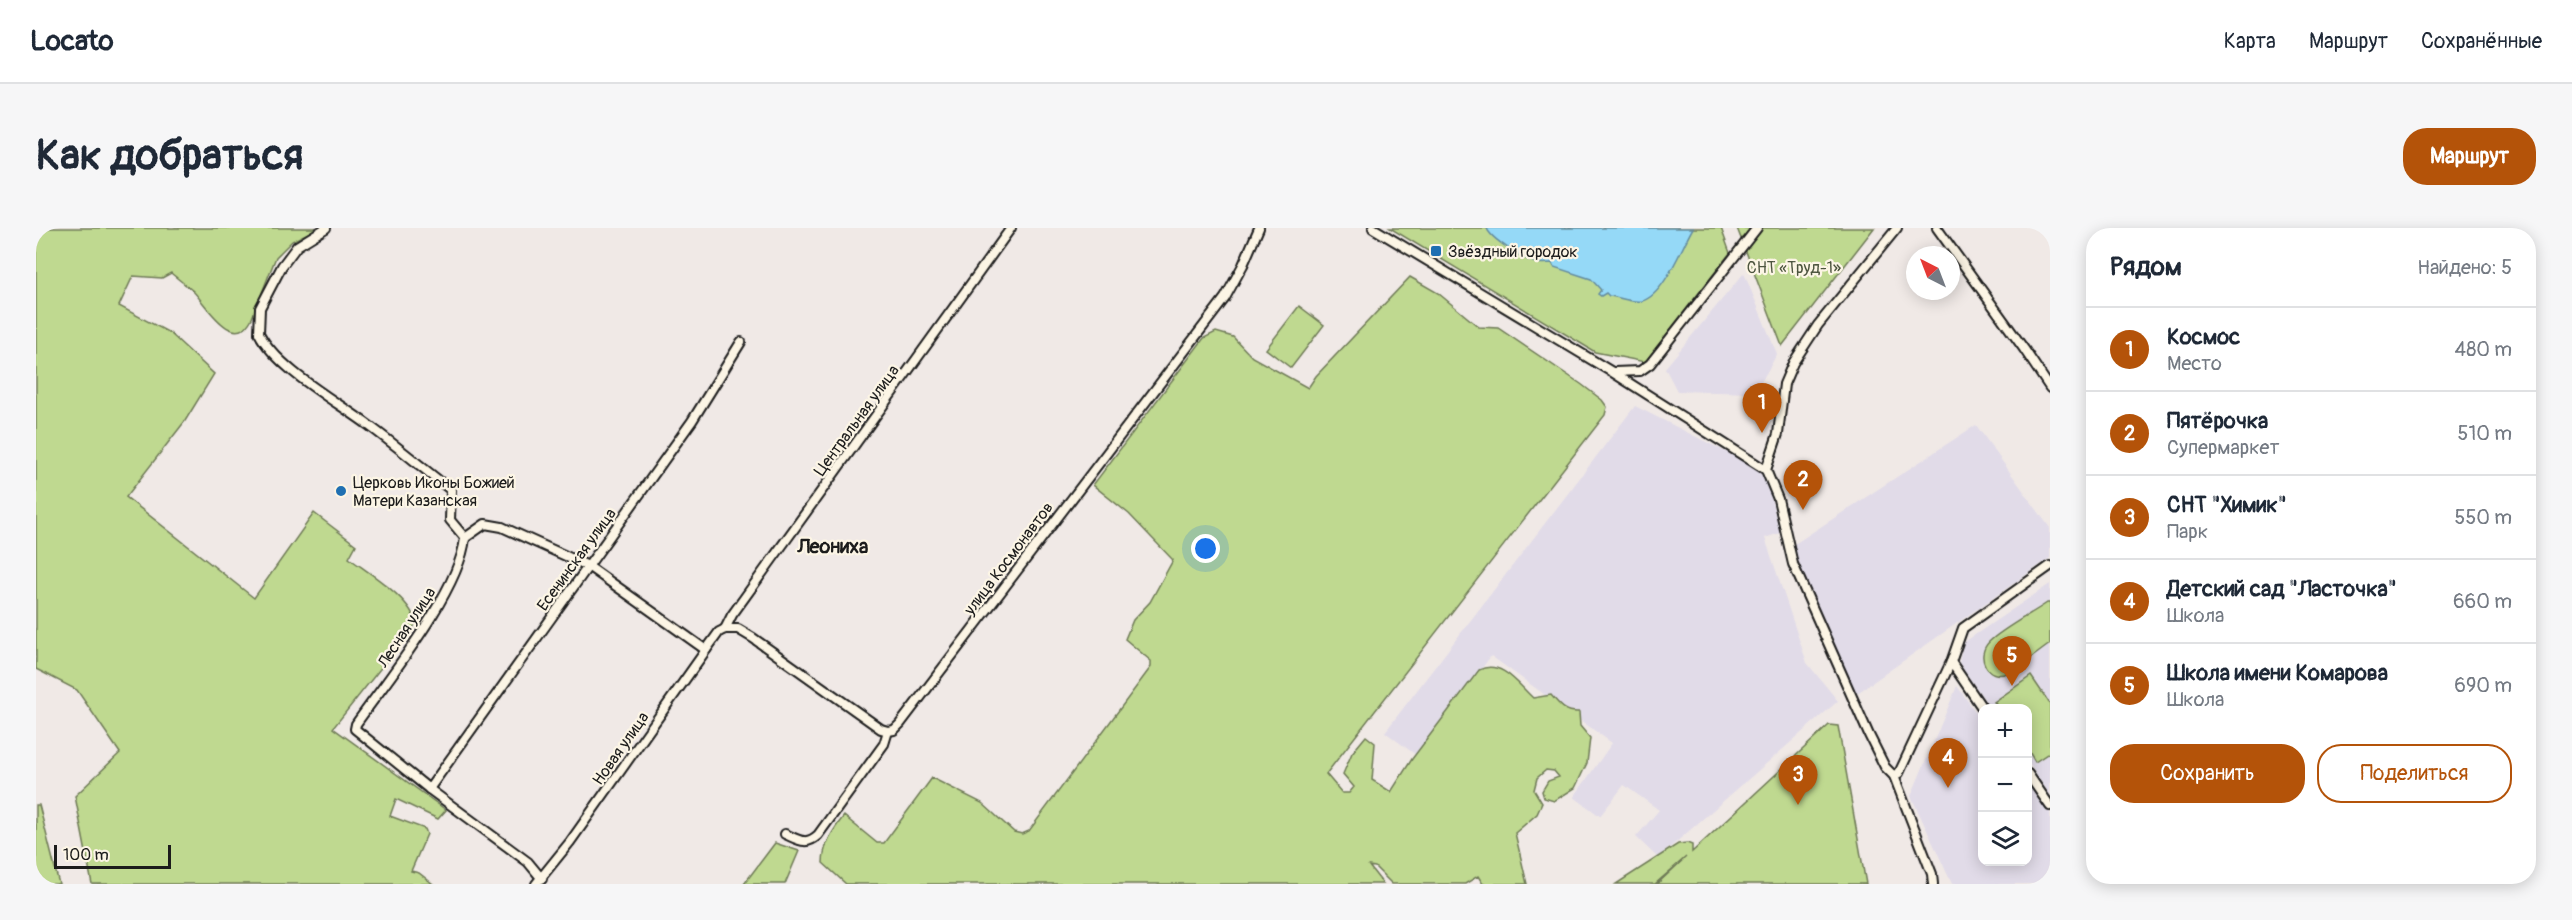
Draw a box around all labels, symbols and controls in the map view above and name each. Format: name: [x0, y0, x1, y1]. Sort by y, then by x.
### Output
text: Locato: [30, 24, 114, 59]
text: Карта: [2224, 28, 2276, 55]
text: Маршрут: [2309, 28, 2388, 55]
text: Сохранённые: [2421, 28, 2542, 55]
button: Маршрут: [2403, 128, 2536, 185]
text: Как добраться: [36, 130, 303, 182]
place label: Звёздный городок: [1448, 242, 1578, 262]
marker: Звёздный городок: [1429, 244, 1443, 258]
north arrow: [1906, 246, 1960, 300]
text: Рядом: [2110, 251, 2182, 283]
text: Найдено: 5: [2417, 255, 2512, 280]
park label: СНТ «Труд-1»: [1747, 258, 1841, 278]
text: Космос: [2167, 323, 2240, 351]
text: 1: [2126, 337, 2133, 362]
text: 480 m: [2455, 337, 2512, 362]
text: Место: [2167, 351, 2222, 376]
street label: Центральная улица: [810, 361, 904, 480]
pin: 1: [1742, 384, 1782, 433]
text: Пятёрочка: [2167, 407, 2268, 435]
text: 2: [2124, 421, 2135, 446]
text: 510 m: [2458, 421, 2512, 446]
text: Супермаркет: [2167, 435, 2279, 460]
pin: 2: [1784, 460, 1822, 510]
place label: Церковь Иконы Божией Матери Казанская: [353, 473, 515, 511]
marker: Церковь Иконы Божией Матери Казанская: [334, 484, 348, 498]
text: СНТ "Химик": [2167, 491, 2287, 519]
street label: улица Космонавтов: [959, 498, 1058, 620]
street label: Есенинская улица: [533, 504, 621, 615]
text: 3: [2124, 505, 2135, 530]
text: 550 m: [2455, 505, 2512, 530]
text: Парк: [2167, 519, 2208, 544]
district label: Леониха: [797, 534, 868, 559]
your location: [1191, 534, 1220, 563]
text: Детский сад "Ласточка": [2167, 575, 2397, 603]
street label: Лесная улица: [373, 584, 440, 672]
text: 4: [2124, 589, 2135, 614]
text: 660 m: [2453, 589, 2512, 614]
text: Школа: [2167, 603, 2224, 628]
pin: 5: [1992, 636, 2032, 686]
text: Школа имени Комарова: [2167, 659, 2388, 687]
text: 5: [2124, 673, 2135, 698]
text: 690 m: [2454, 673, 2512, 698]
text: Школа: [2167, 687, 2224, 712]
map controls: [1978, 704, 2032, 866]
button: +: [1978, 704, 2032, 758]
street label: Новая улица: [588, 708, 653, 789]
pin: 4: [1928, 738, 1968, 788]
button: Сохранить: [2110, 744, 2305, 803]
button: Поделиться: [2317, 744, 2512, 803]
pin: 3: [1778, 756, 1818, 805]
button: −: [1978, 758, 2032, 812]
button: layers: [1978, 812, 2032, 866]
scale bar: [54, 842, 171, 870]
text: 100 m: [63, 845, 109, 865]

